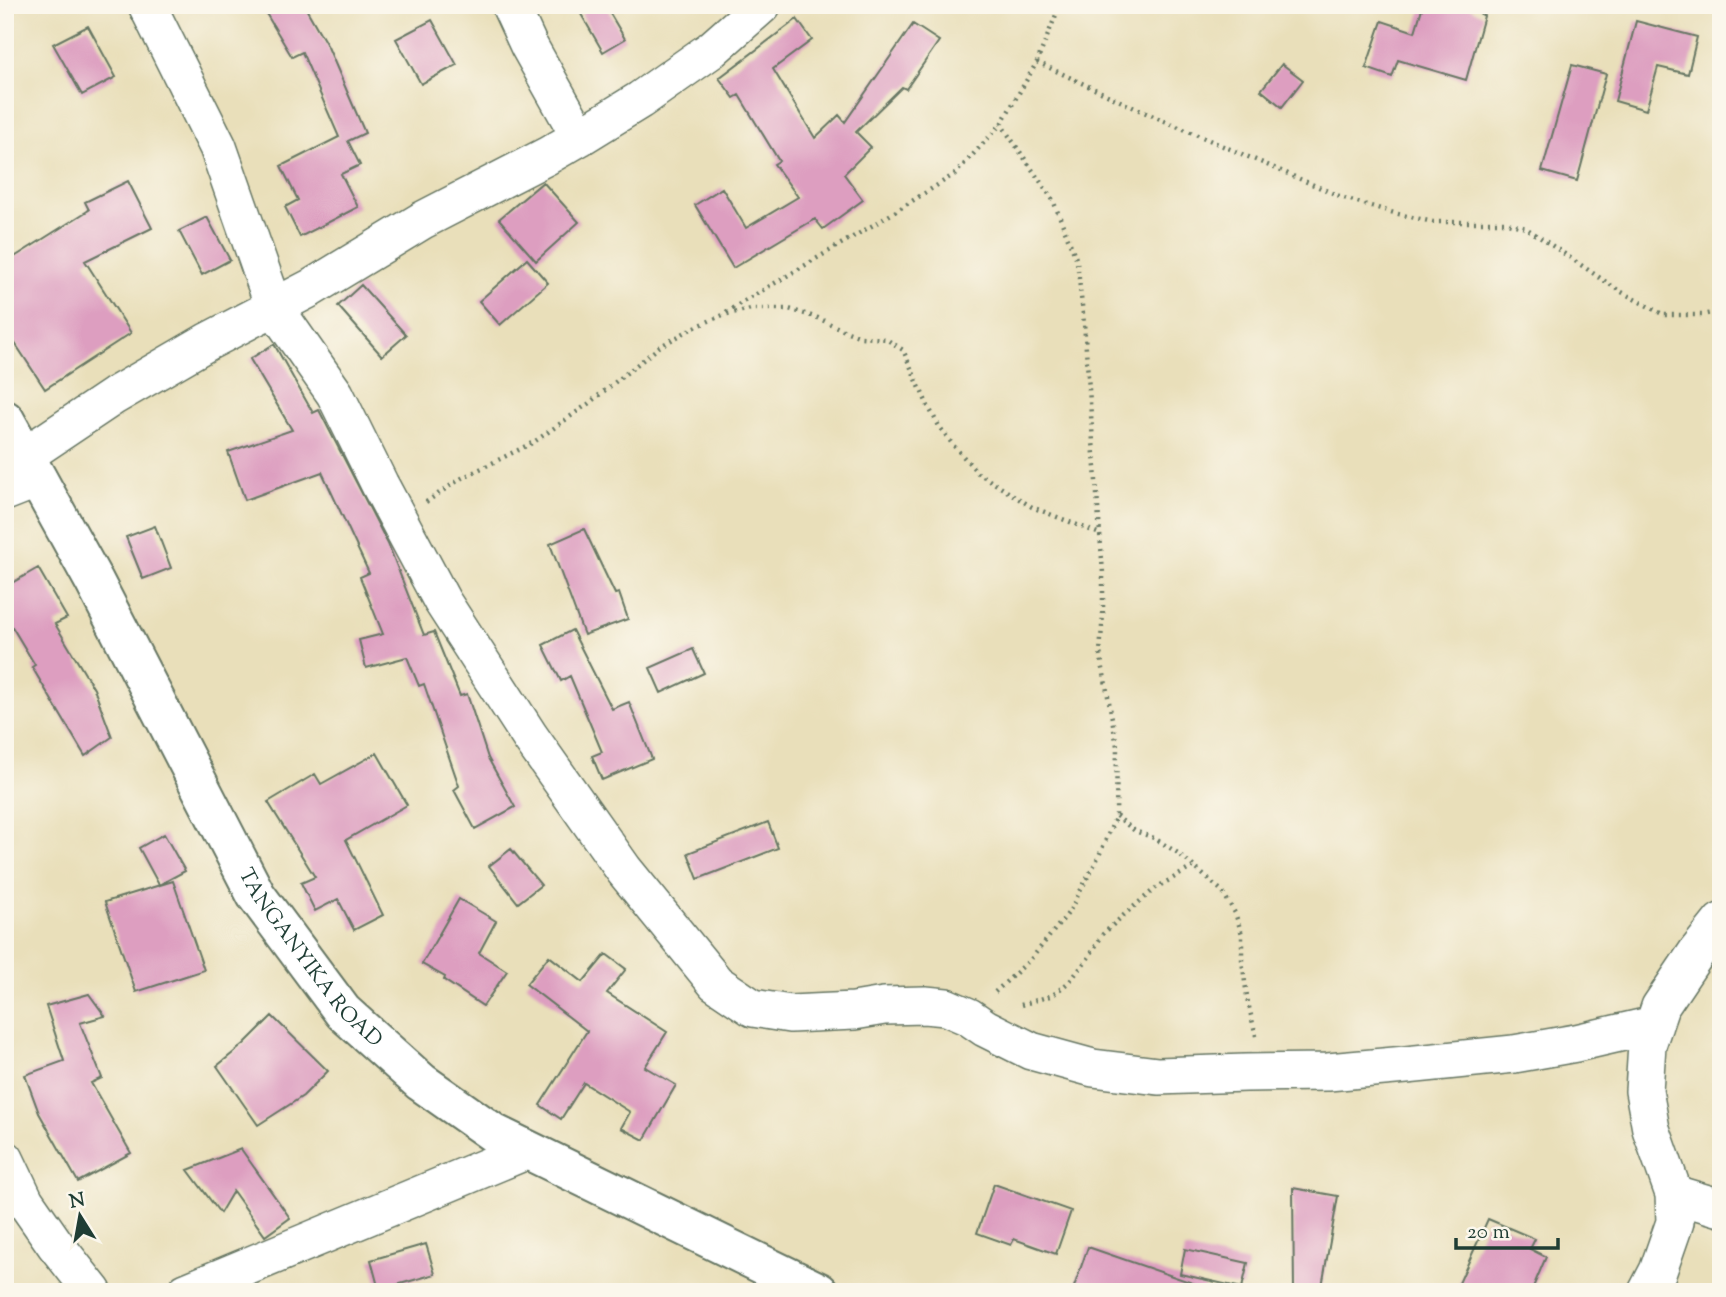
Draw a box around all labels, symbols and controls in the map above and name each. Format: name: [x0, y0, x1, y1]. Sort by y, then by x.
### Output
street label: TANGANYIKA ROAD: [230, 863, 388, 1055]
north arrow: [46, 1182, 116, 1252]
text: N: [67, 1187, 87, 1216]
scale bar: [1456, 1206, 1558, 1250]
text: 20 m: [1467, 1218, 1510, 1248]

